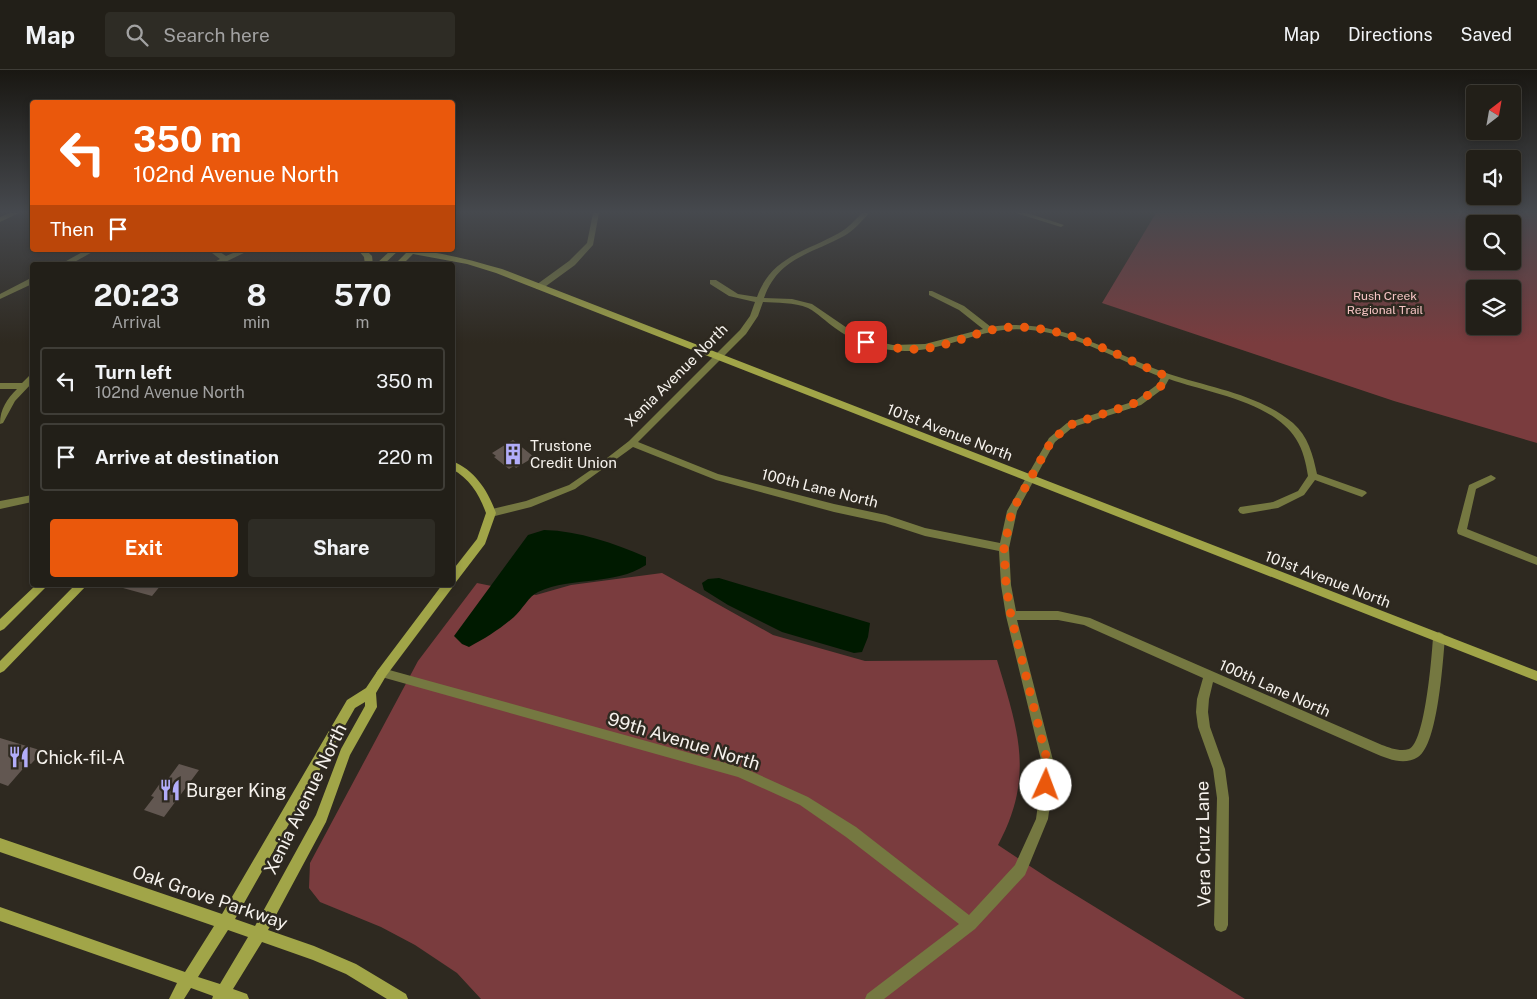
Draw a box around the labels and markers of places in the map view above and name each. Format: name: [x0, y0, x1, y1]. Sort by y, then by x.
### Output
pin: [845, 321, 887, 363]
place label: Trustone Credit Union: [530, 437, 617, 471]
building icon: Trustone Credit Union: [500, 441, 526, 467]
restaurant icon: Chick-fil-A: [6, 744, 32, 770]
place label: Chick-fil-A: [36, 747, 125, 768]
restaurant icon: Burger King: [157, 777, 183, 803]
place label: Burger King: [186, 780, 286, 801]

